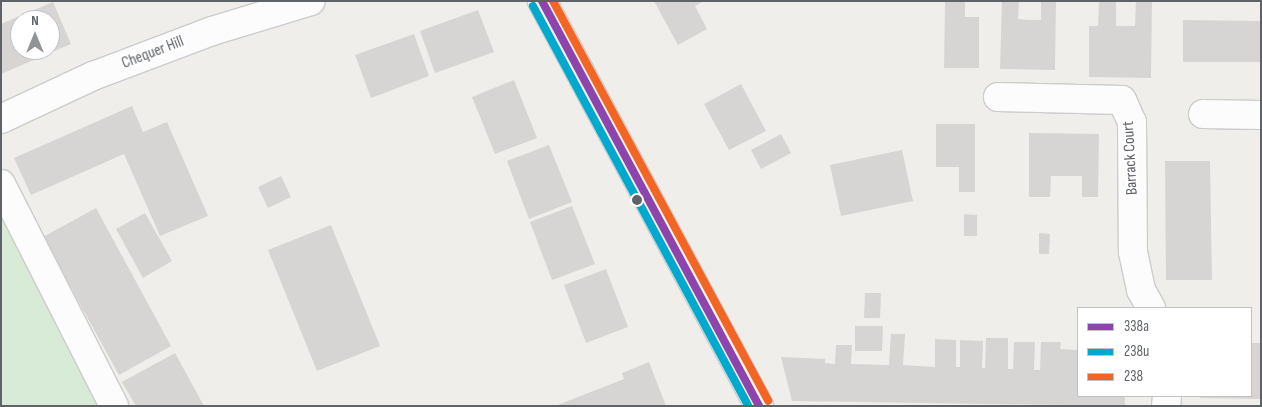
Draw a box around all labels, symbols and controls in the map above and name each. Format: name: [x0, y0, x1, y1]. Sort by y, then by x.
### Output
north arrow: [10, 10, 60, 60]
text: N: [31, 12, 39, 29]
street label: Chequer Hill: [119, 32, 187, 74]
street label: Barrack Court: [1119, 121, 1143, 195]
unlabelled marker: [632, 195, 642, 205]
legend: [1077, 307, 1252, 397]
text: 338a: [1124, 317, 1149, 336]
text: 238u: [1124, 342, 1149, 361]
text: 238: [1124, 367, 1143, 386]

